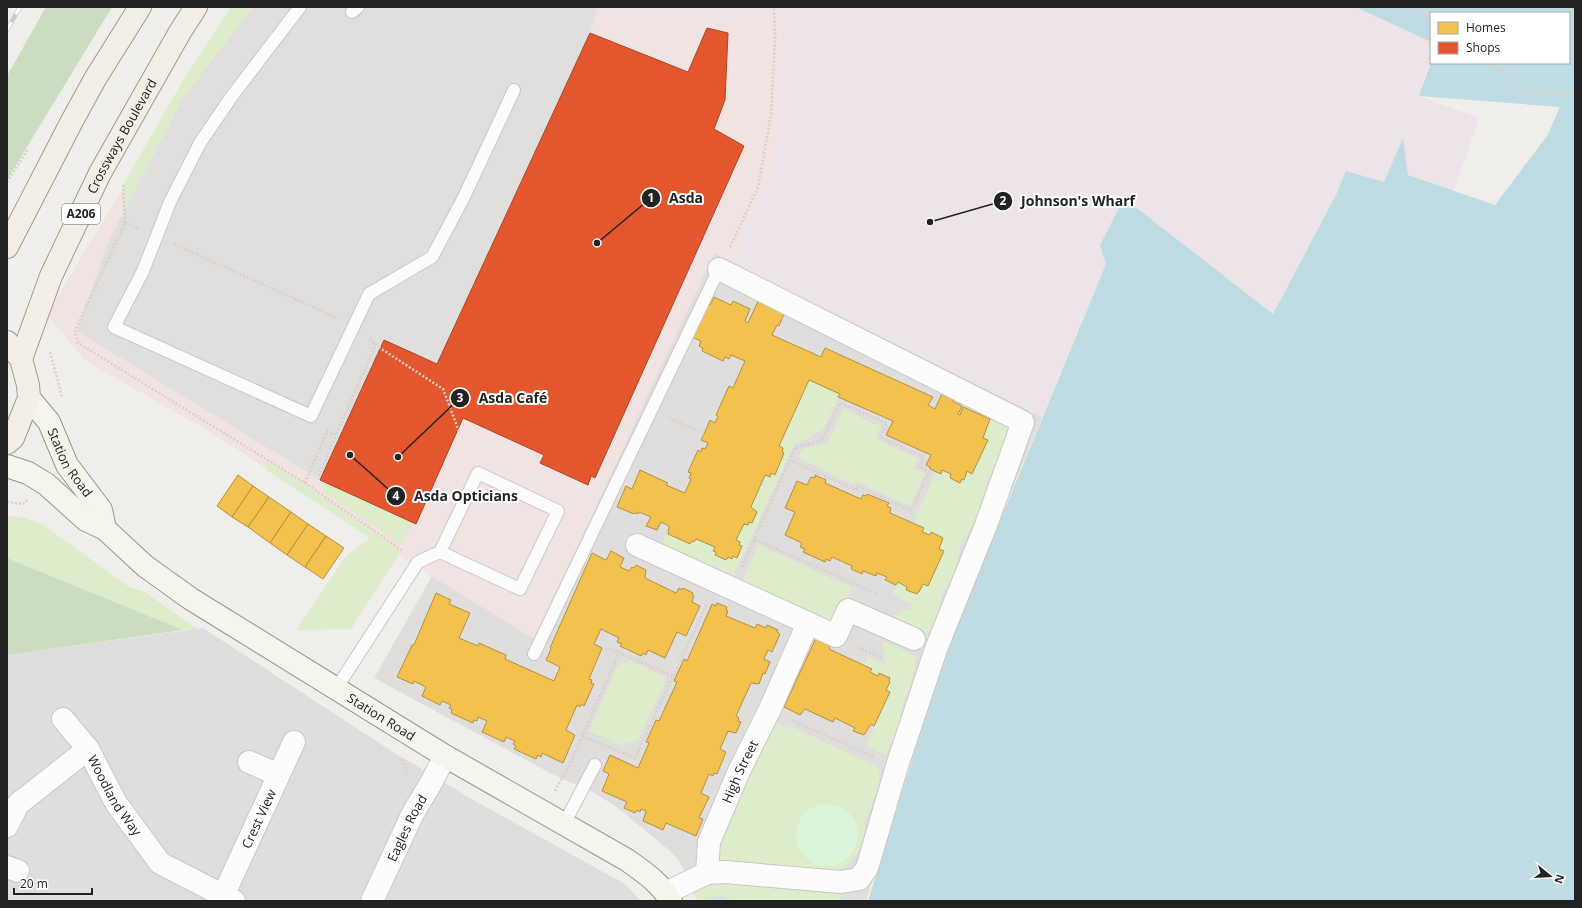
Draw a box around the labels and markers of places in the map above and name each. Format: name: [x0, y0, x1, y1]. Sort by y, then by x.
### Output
callout: Asda: [641, 185, 711, 211]
callout: Johnson's Wharf: [993, 188, 1143, 214]
callout: Asda Café: [450, 385, 555, 411]
callout: Asda Opticians: [386, 483, 526, 509]

